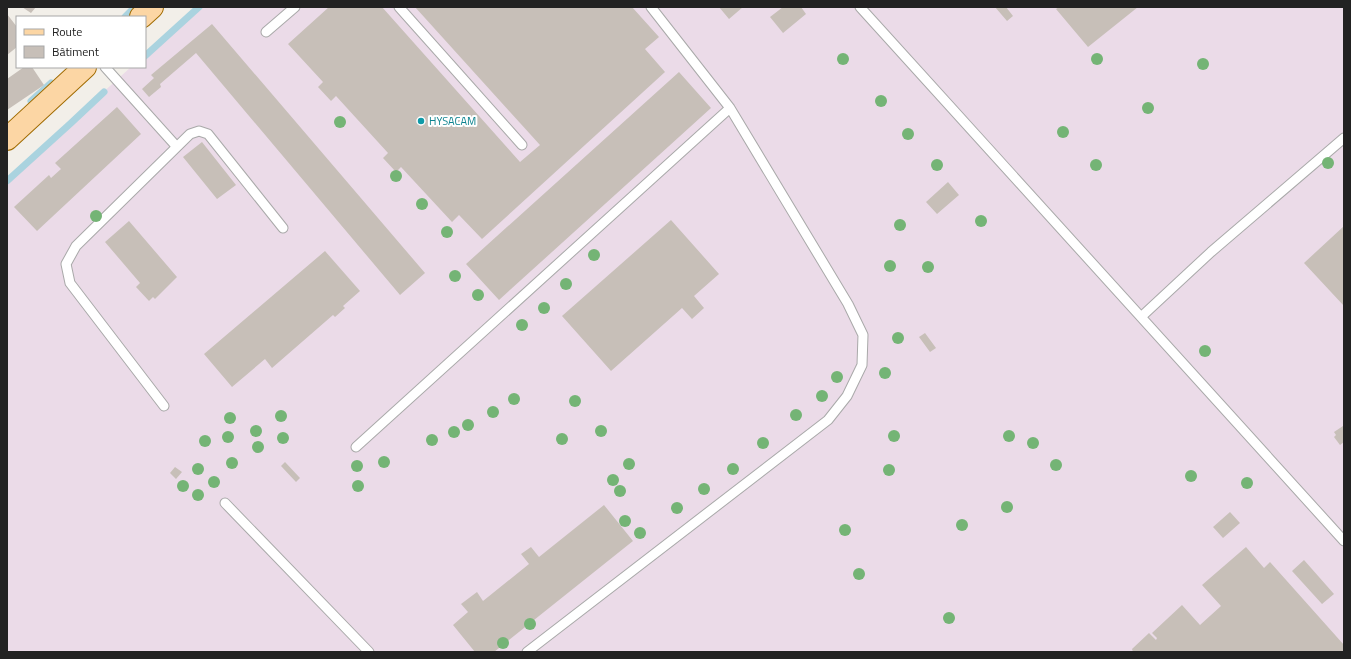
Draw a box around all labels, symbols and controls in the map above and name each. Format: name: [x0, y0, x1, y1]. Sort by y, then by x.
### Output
legend: [16, 16, 146, 68]
text: Route: [52, 22, 82, 41]
text: Bâtiment: [52, 42, 100, 61]
place label: HYSACAM: [429, 113, 476, 129]
marker: HYSACAM: [416, 116, 426, 126]

